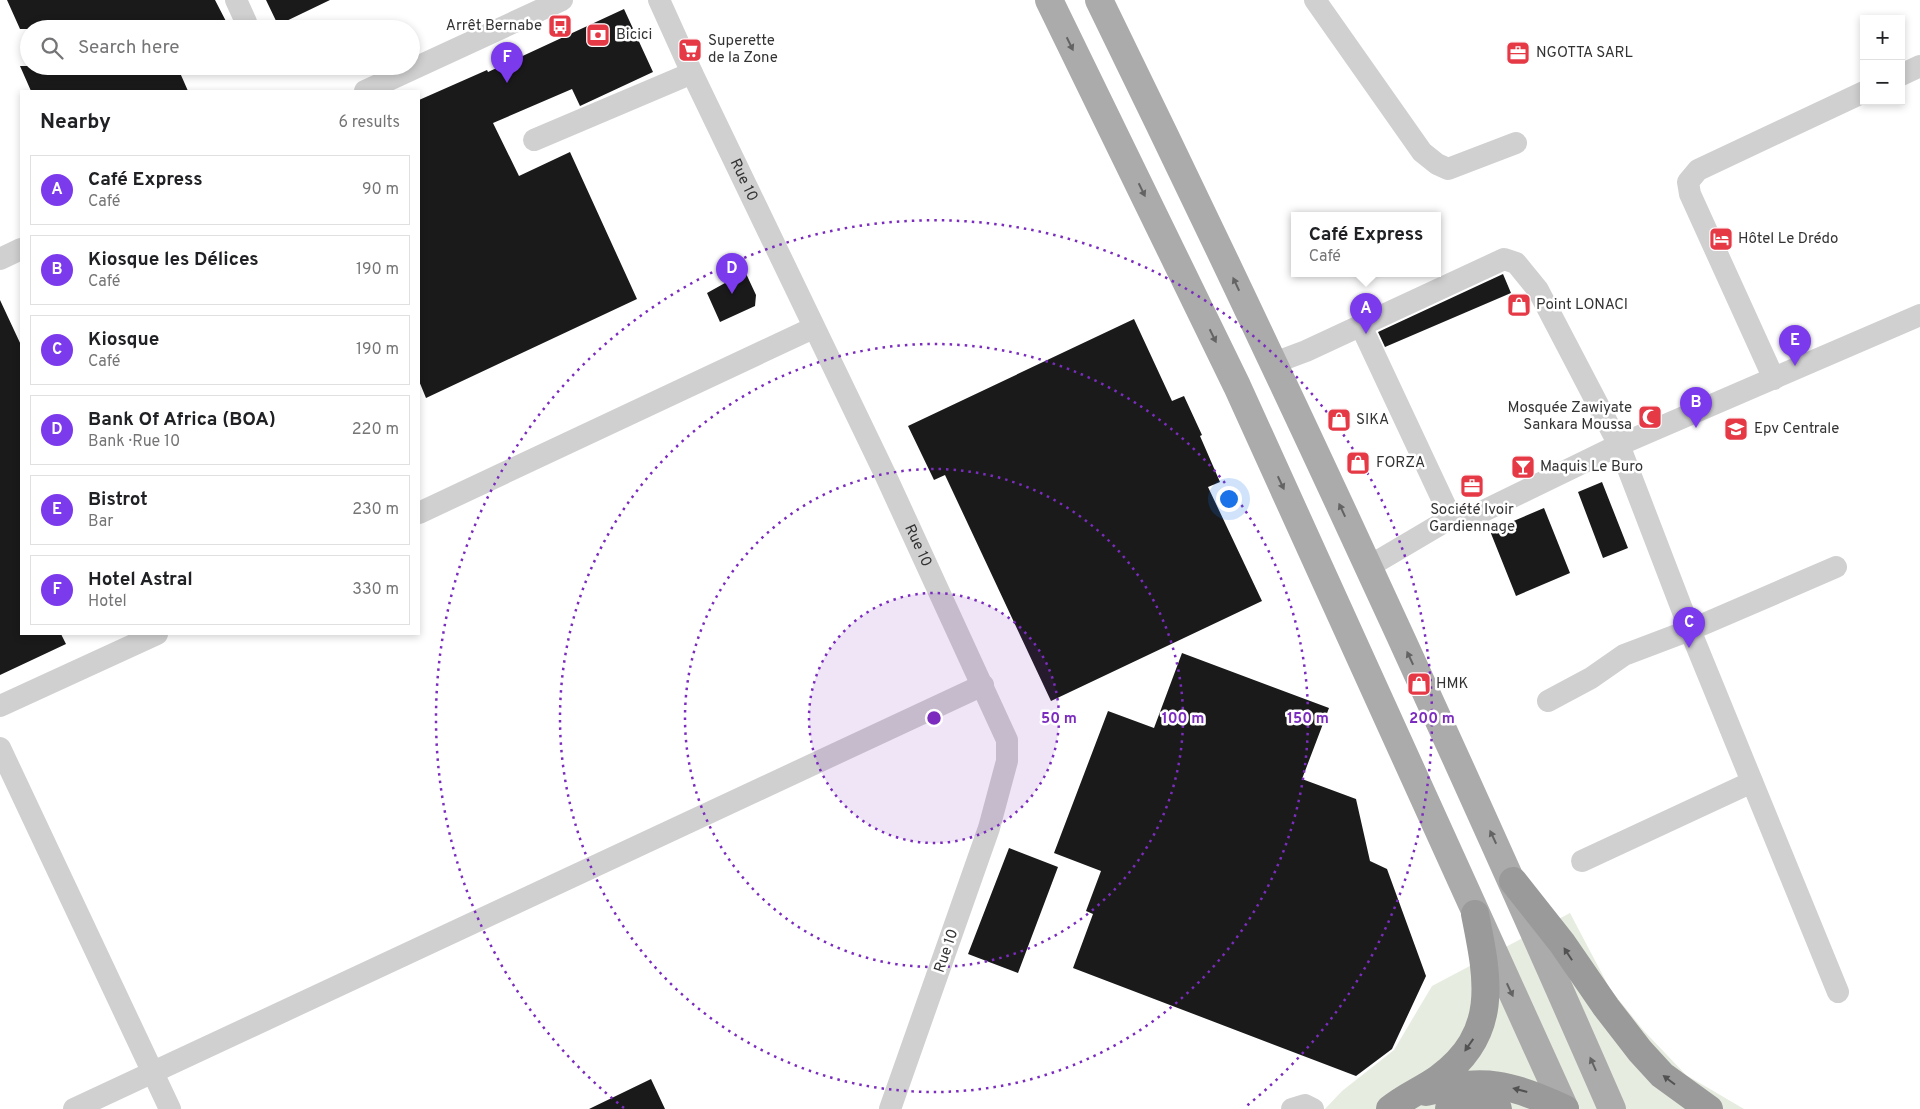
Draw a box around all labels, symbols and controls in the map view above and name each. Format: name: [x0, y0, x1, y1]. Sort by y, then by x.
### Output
bus stop icon: Arrêt Bernabe: [547, 13, 573, 39]
map controls: [1860, 15, 1905, 105]
button: +: [1860, 15, 1905, 60]
place label: Arrêt Bernabe: [446, 17, 542, 36]
search box: [20, 20, 420, 75]
bank icon: Bicici: [585, 22, 611, 48]
place label: Bicici: [616, 26, 652, 45]
place label: Superette de la Zone: [708, 32, 778, 68]
icon: search: [38, 34, 66, 62]
text: Search here: [78, 36, 180, 60]
supermarket icon: Superette de la Zone: [677, 37, 703, 63]
one-way arrow: [1066, 37, 1074, 51]
office icon: NGOTTA SARL: [1505, 40, 1531, 66]
pin: F: [491, 42, 523, 83]
place label: NGOTTA SARL: [1536, 44, 1633, 63]
button: −: [1860, 60, 1905, 105]
text: Nearby: [40, 109, 111, 136]
text: 6 results: [338, 113, 400, 133]
street label: Rue 10: [725, 156, 762, 205]
text: Café Express: [88, 168, 203, 192]
text: A: [51, 180, 63, 200]
text: 90 m: [362, 180, 399, 200]
one-way arrow: [1138, 183, 1146, 197]
text: Café: [88, 192, 120, 212]
popup: [1291, 212, 1441, 277]
text: Café Express: [1309, 223, 1423, 247]
hotel icon: Hôtel Le Drédo: [1708, 226, 1734, 252]
place label: Hôtel Le Drédo: [1738, 230, 1838, 249]
text: Café: [1309, 247, 1341, 267]
text: Kiosque les Délices: [88, 248, 259, 272]
pin: D: [716, 253, 748, 294]
text: B: [51, 260, 63, 280]
text: 190 m: [356, 260, 399, 280]
text: Café: [88, 272, 120, 292]
one-way arrow: [1232, 276, 1240, 291]
shop icon: Point LONACI: [1506, 292, 1532, 318]
pin: A: [1350, 293, 1382, 334]
place label: Point LONACI: [1536, 296, 1628, 315]
pin: E: [1779, 325, 1811, 366]
text: Kiosque: [88, 328, 159, 352]
one-way arrow: [1209, 329, 1217, 343]
text: C: [52, 340, 62, 360]
text: 190 m: [356, 340, 399, 360]
text: Café: [88, 352, 120, 372]
pin: B: [1680, 387, 1712, 428]
place label: Mosquée Zawiyate Sankara Moussa: [1507, 399, 1632, 435]
mosque icon: Mosquée Zawiyate Sankara Moussa: [1637, 404, 1663, 430]
shop icon: SIKA: [1326, 407, 1352, 433]
text: Bank Of Africa (BOA): [88, 408, 276, 432]
place label: SIKA: [1356, 411, 1389, 430]
school or university icon: Epv Centrale: [1723, 416, 1749, 442]
text: D: [51, 420, 63, 440]
text: 220 m: [352, 420, 399, 440]
place label: Epv Centrale: [1754, 420, 1839, 439]
text: Bank · Rue 10: [88, 432, 180, 452]
shop icon: FORZA: [1345, 450, 1371, 476]
place label: FORZA: [1376, 454, 1425, 473]
bar icon: Maquis Le Buro: [1510, 454, 1536, 480]
place label: Maquis Le Buro: [1540, 458, 1643, 477]
office icon: Société Ivoir Gardiennage: [1459, 473, 1485, 499]
one-way arrow: [1278, 476, 1286, 490]
your location: [1216, 486, 1242, 512]
text: Bistrot: [88, 488, 148, 512]
text: E: [52, 500, 62, 520]
text: 230 m: [352, 500, 399, 520]
place label: Société Ivoir Gardiennage: [1429, 501, 1515, 537]
one-way arrow: [1338, 503, 1346, 517]
text: Bar: [88, 512, 114, 532]
street label: Rue 10: [900, 521, 936, 570]
text: Hotel Astral: [88, 568, 193, 592]
text: F: [52, 580, 62, 600]
text: 330 m: [352, 580, 399, 600]
text: Hotel: [88, 592, 127, 612]
pin: C: [1673, 607, 1705, 648]
one-way arrow: [1406, 650, 1415, 665]
shop icon: HMK: [1406, 671, 1432, 697]
place label: HMK: [1436, 675, 1468, 694]
centre of rings: [925, 709, 943, 727]
text: 50 m: [1041, 710, 1077, 729]
text: 100 m: [1162, 710, 1204, 729]
text: 150 m: [1287, 710, 1329, 729]
text: 200 m: [1409, 710, 1455, 729]
one-way arrow: [1488, 830, 1496, 844]
street label: Rue 10: [931, 927, 963, 975]
one-way arrow: [1564, 947, 1573, 960]
one-way arrow: [1506, 983, 1514, 997]
one-way arrow: [1464, 1038, 1474, 1052]
one-way arrow: [1588, 1057, 1596, 1071]
one-way arrow: [1663, 1075, 1676, 1086]
one-way arrow: [1512, 1086, 1528, 1094]

